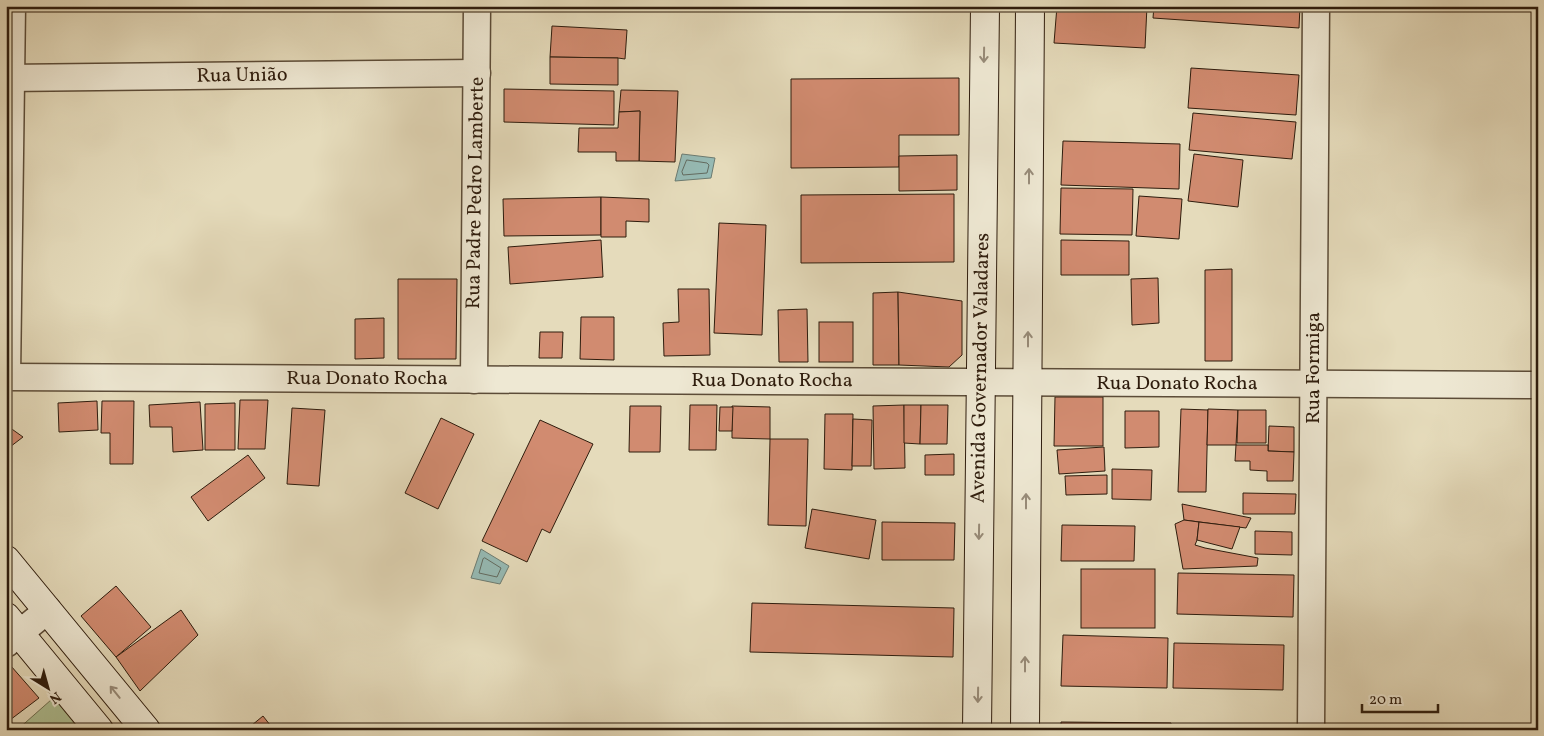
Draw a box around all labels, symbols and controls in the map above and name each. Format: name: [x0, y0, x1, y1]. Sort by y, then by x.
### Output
one-way arrow: [979, 46, 989, 63]
street label: Rua União: [196, 61, 288, 91]
street label: Rua Padre Pedro Lamberte: [460, 76, 492, 310]
one-way arrow: [1024, 168, 1034, 184]
street label: Avenida Governador Valadares: [965, 233, 997, 503]
street label: Rua Formiga: [1300, 312, 1328, 424]
one-way arrow: [1023, 331, 1032, 347]
street label: Rua Donato Rocha: [286, 365, 448, 393]
street label: Rua Donato Rocha: [691, 367, 853, 395]
street label: Rua Donato Rocha: [1096, 370, 1258, 398]
one-way arrow: [1021, 493, 1031, 510]
one-way arrow: [974, 524, 984, 540]
one-way arrow: [1020, 656, 1030, 672]
north arrow: [22, 664, 72, 714]
scale bar: [1362, 681, 1438, 713]
one-way arrow: [110, 686, 121, 699]
one-way arrow: [973, 686, 983, 703]
text: N: [45, 687, 65, 708]
text: 20 m: [1369, 690, 1402, 711]

